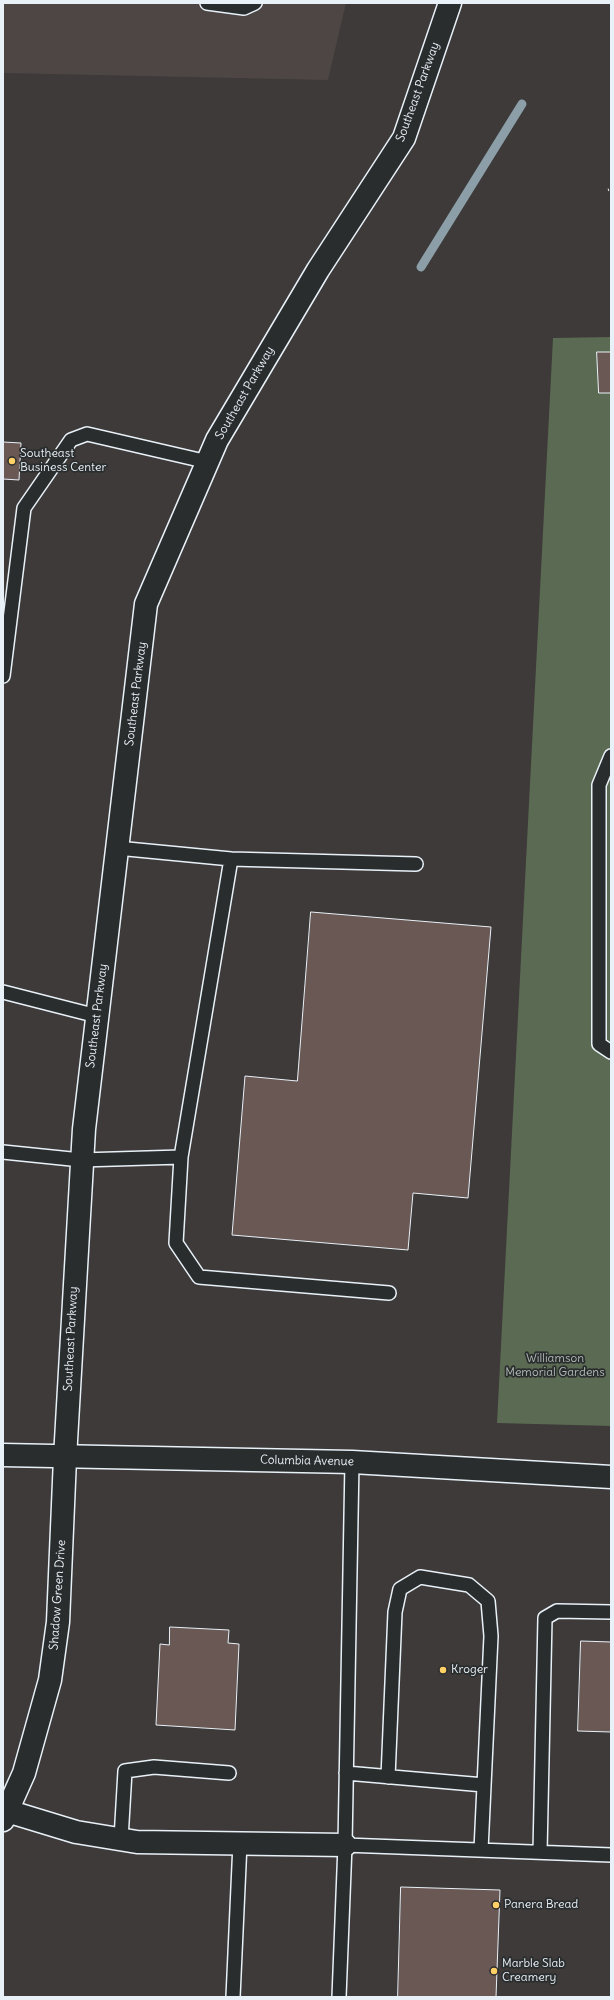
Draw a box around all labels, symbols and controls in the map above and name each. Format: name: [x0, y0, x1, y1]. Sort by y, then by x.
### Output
street label: Southeast Parkway: [393, 40, 443, 144]
street label: Southeast Parkway: [213, 344, 277, 442]
place label: Southeast Business Center: [20, 447, 106, 475]
marker: Southeast Business Center: [7, 456, 17, 466]
street label: Southeast Parkway: [122, 641, 150, 747]
street label: Southeast Parkway: [83, 963, 111, 1069]
street label: Southeast Parkway: [61, 1286, 81, 1392]
park label: Williamson Memorial Gardens: [505, 1352, 605, 1380]
street label: Columbia Avenue: [260, 1453, 354, 1469]
street label: Shadow Green Drive: [47, 1539, 69, 1651]
place label: Kroger: [451, 1663, 488, 1677]
marker: Kroger: [438, 1665, 448, 1675]
place label: Panera Bread: [504, 1898, 578, 1912]
marker: Panera Bread: [491, 1900, 501, 1910]
place label: Marble Slab Creamery: [502, 1957, 565, 1985]
marker: Marble Slab Creamery: [489, 1966, 499, 1976]

